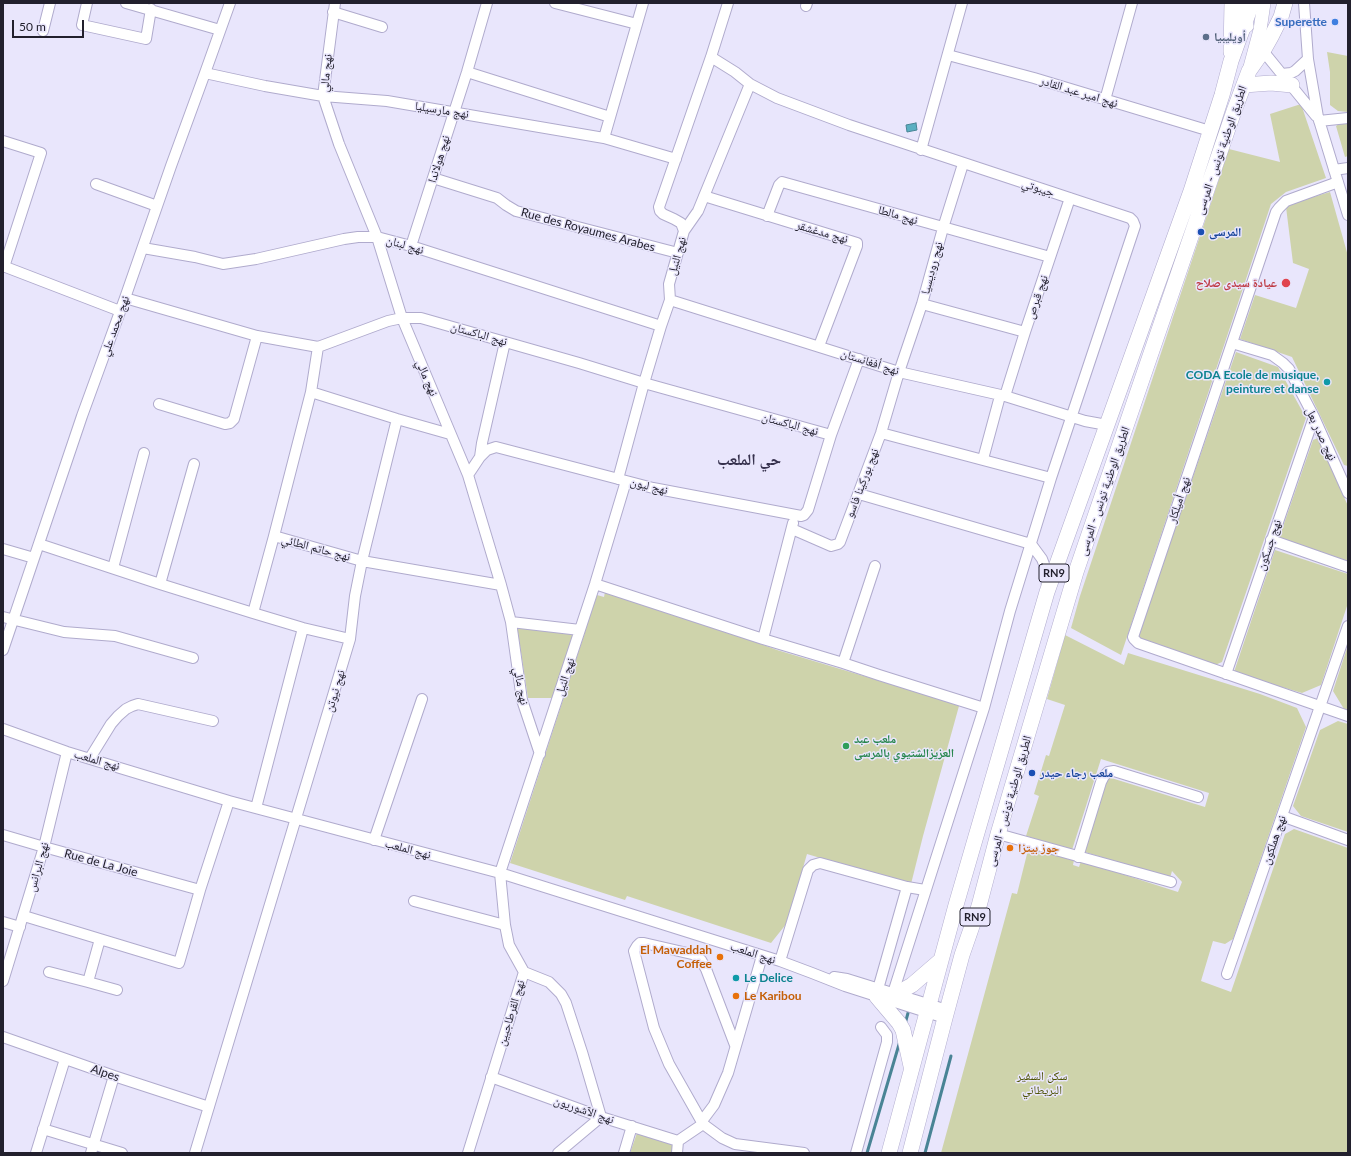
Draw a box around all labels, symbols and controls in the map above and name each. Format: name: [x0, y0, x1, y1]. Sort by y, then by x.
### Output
scale bar: [14, 12, 86, 38]
place label: Superette: [1275, 15, 1327, 29]
marker: Superette: [1330, 17, 1340, 27]
text: 50 m: [19, 19, 46, 34]
place label: أويليبيا: [1214, 30, 1246, 44]
marker: أويليبيا: [1201, 32, 1211, 42]
street label: نهج مالي: [317, 53, 335, 93]
street label: نهج امير عبد القادر: [1038, 73, 1120, 111]
street label: الطريق الوطنية تونس - المرسى: [1192, 84, 1250, 216]
street label: نهج مارسيليا: [414, 99, 470, 121]
street label: نهج هولاندا: [425, 134, 453, 184]
street label: جيبوتي: [1020, 176, 1056, 200]
street label: نهج مالطا: [877, 202, 919, 228]
street label: Rue des Royaumes Arabes: [519, 205, 657, 255]
street label: نهج مدغشقر: [794, 218, 850, 246]
place label: المرسى: [1209, 225, 1241, 239]
marker: المرسى: [1196, 227, 1206, 237]
street label: نهج لبنان: [384, 233, 426, 257]
street label: نهج النيل: [665, 235, 689, 277]
street label: نهج روديسيا: [918, 240, 946, 296]
street label: نهج قبرص: [1023, 273, 1051, 321]
place label: عيادة سيدى صلاح: [1196, 276, 1277, 290]
marker: عيادة سيدى صلاح: [1280, 277, 1292, 289]
street label: نهج محمد علي: [97, 294, 133, 358]
street label: نهج الباكستان: [449, 319, 509, 349]
street label: نهج أفغانستان: [839, 346, 901, 378]
street label: نهج مالي: [413, 358, 441, 398]
place label: CODA Ecole de musique, peinture et danse: [1186, 368, 1319, 396]
marker: CODA Ecole de musique, peinture et danse: [1322, 377, 1332, 387]
street label: نهج صدر بعل: [1302, 405, 1340, 463]
street label: نهج الباكستان: [760, 410, 820, 438]
street label: الطريق الوطنية تونس - المرسى: [1075, 425, 1133, 557]
street label: نهج بوركينا فاسو: [842, 446, 882, 520]
district label: حي الملعب: [717, 450, 781, 470]
street label: نهج ليون: [629, 474, 669, 498]
street label: نهج أميلكار: [1164, 475, 1194, 525]
street label: نهج جسكون: [1254, 518, 1284, 572]
street label: نهج حاتم الطائي: [280, 532, 352, 564]
road number: RN9: [1039, 564, 1069, 582]
street label: نهج النيل: [552, 656, 578, 698]
street label: نهج مالي: [510, 666, 532, 706]
street label: نهج نيوتن: [322, 668, 348, 714]
place label: ملعب عبد العزيزالشتيوي بالمرسى: [854, 732, 954, 760]
street label: الطريق الوطنية تونس - المرسى: [983, 734, 1035, 868]
marker: ملعب عبد العزيزالشتيوي بالمرسى: [841, 741, 851, 751]
street label: نهج الملعب: [72, 747, 122, 773]
place label: ملعب رجاء حيدر: [1040, 766, 1113, 780]
marker: ملعب رجاء حيدر: [1027, 768, 1037, 778]
street label: نهج هملكون: [1259, 814, 1289, 866]
street label: نهج الملعب: [383, 836, 433, 862]
street label: نهج البرانس: [24, 840, 52, 894]
place label: جوز بيتزا: [1018, 841, 1059, 855]
marker: جوز بيتزا: [1005, 843, 1015, 853]
street label: Rue de La Joie: [63, 846, 139, 880]
road number: RN9: [960, 908, 990, 926]
street label: نهج الملعب: [728, 939, 778, 967]
place label: El Mawaddah Coffee: [640, 943, 712, 971]
marker: El Mawaddah Coffee: [715, 952, 725, 962]
place label: Le Delice: [744, 971, 793, 985]
marker: Le Delice: [731, 973, 741, 983]
street label: نهج القرطاجيين: [494, 978, 528, 1048]
place label: Le Karibou: [744, 989, 802, 1003]
marker: Le Karibou: [731, 991, 741, 1001]
street label: Alpes: [89, 1061, 121, 1085]
park label: سكن السفير البريطاني: [1017, 1069, 1067, 1097]
street label: نهج الآشوريون: [552, 1093, 616, 1127]

